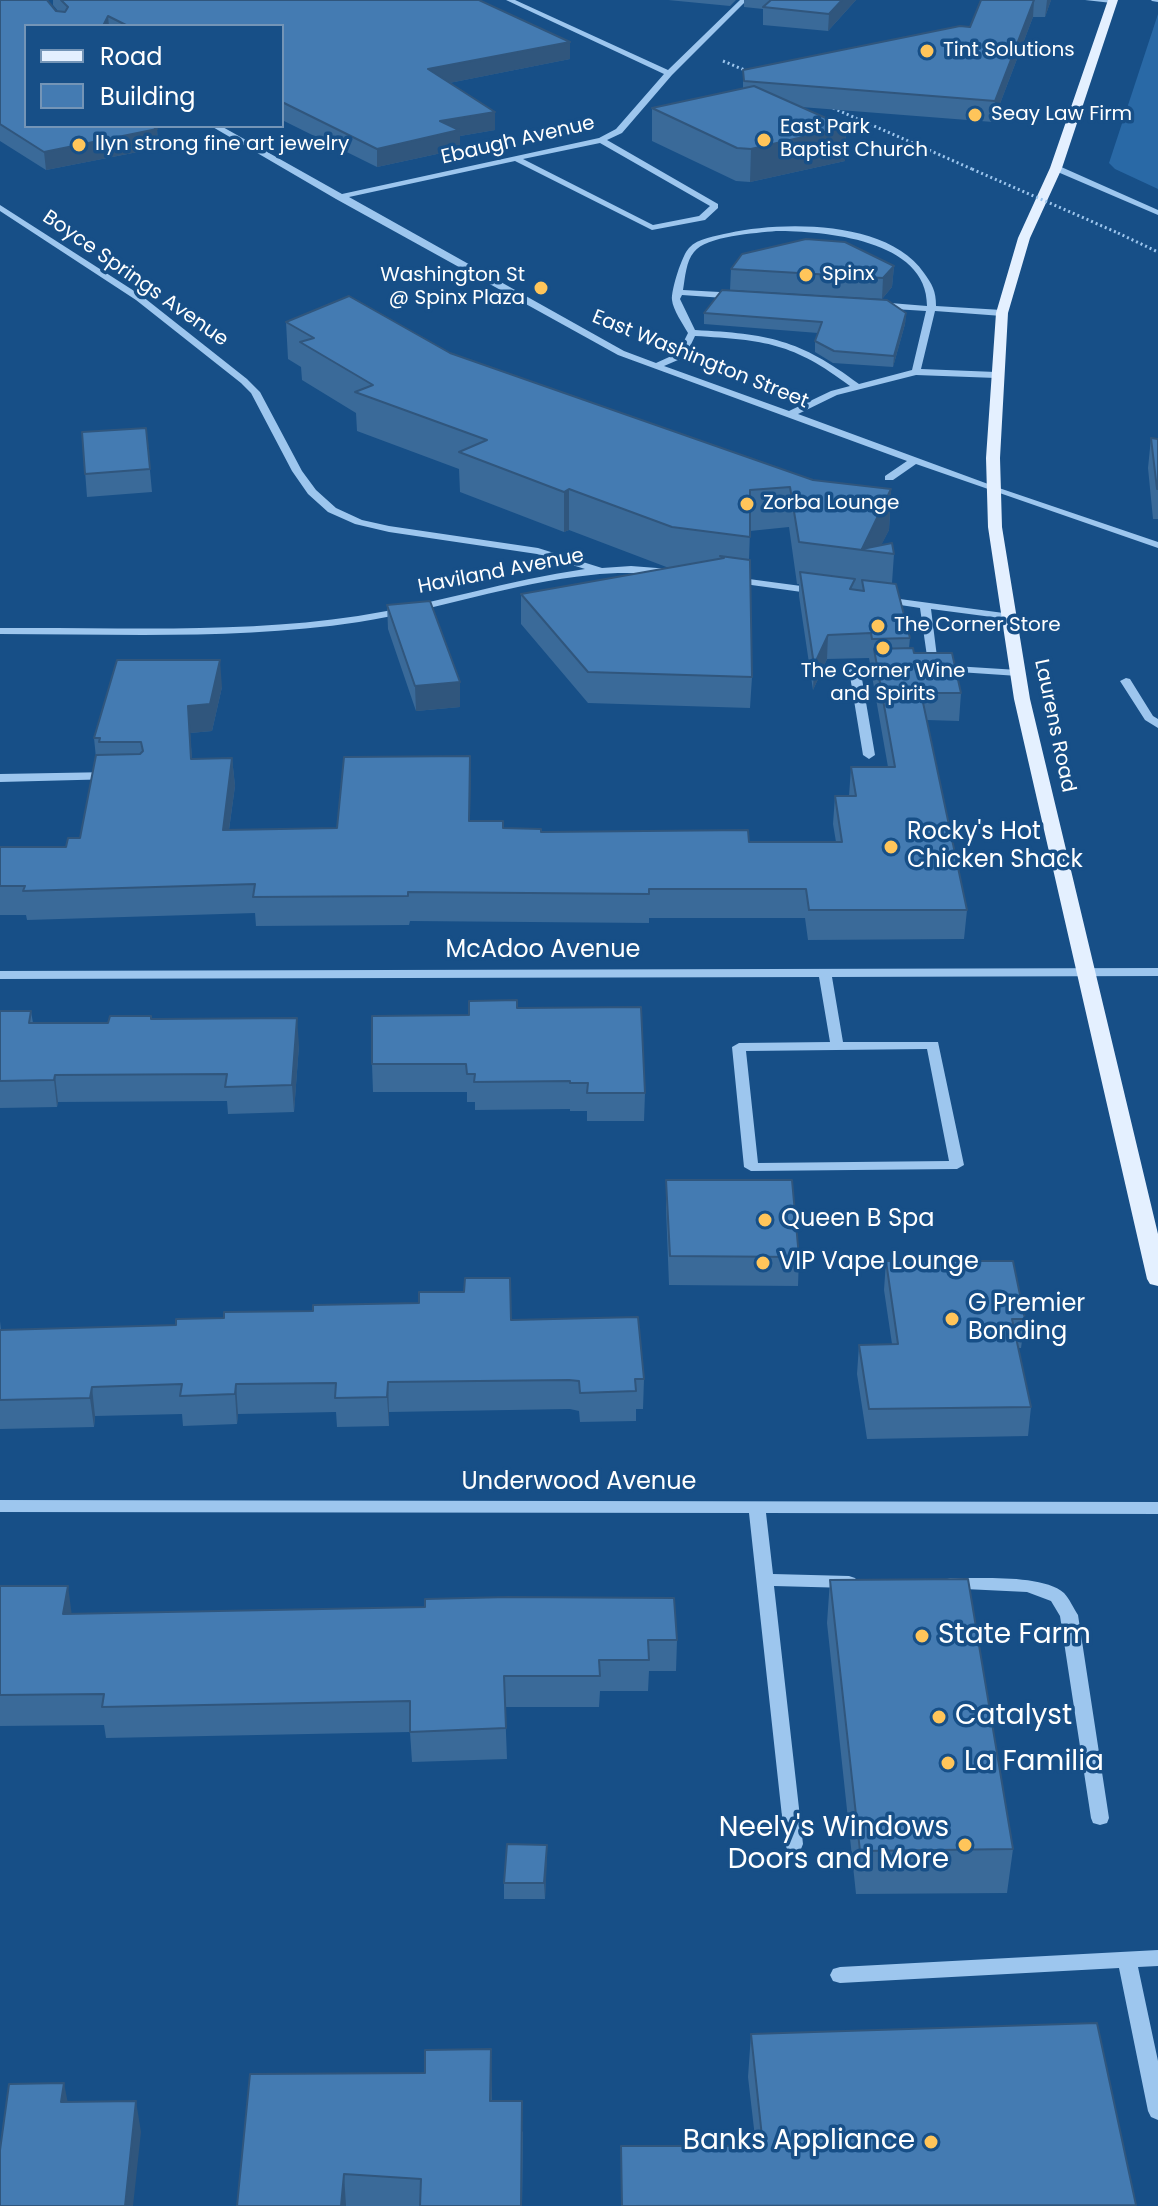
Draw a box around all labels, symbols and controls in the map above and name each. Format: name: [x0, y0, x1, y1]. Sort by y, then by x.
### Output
legend: [24, 24, 284, 128]
place label: Tint Solutions: [943, 39, 1075, 63]
text: Road: [100, 40, 162, 73]
marker: Tint Solutions: [918, 42, 936, 60]
text: Building: [100, 80, 196, 113]
place label: Seay Law Firm: [991, 103, 1132, 127]
marker: Seay Law Firm: [966, 106, 984, 124]
street label: Ebaugh Avenue: [439, 112, 597, 170]
place label: East Park Baptist Church: [780, 116, 928, 163]
marker: East Park Baptist Church: [755, 131, 773, 149]
place label: llyn strong fine art jewelry: [95, 133, 349, 157]
marker: llyn strong fine art jewelry: [70, 136, 88, 154]
street label: Boyce Springs Avenue: [38, 206, 232, 352]
place label: Spinx: [822, 263, 875, 287]
place label: Washington St @ Spinx Plaza: [380, 264, 525, 311]
marker: Spinx: [797, 266, 815, 284]
marker: Washington St @ Spinx Plaza: [532, 279, 550, 297]
street label: East Washington Street: [588, 306, 812, 414]
place label: Zorba Lounge: [763, 492, 899, 516]
marker: Zorba Lounge: [738, 495, 756, 513]
street label: Haviland Avenue: [416, 544, 586, 600]
place label: The Corner Store: [894, 614, 1061, 638]
marker: The Corner Store: [869, 617, 887, 635]
marker: The Corner Wine and Spirits: [874, 639, 892, 657]
street label: Laurens Road: [1028, 657, 1080, 795]
place label: The Corner Wine and Spirits: [801, 660, 965, 707]
place label: Rocky's Hot Chicken Shack: [907, 819, 1083, 875]
marker: Rocky's Hot Chicken Shack: [882, 838, 900, 856]
street label: McAdoo Avenue: [446, 937, 640, 965]
place label: Queen B Spa: [781, 1206, 934, 1234]
marker: Queen B Spa: [756, 1211, 774, 1229]
place label: VIP Vape Lounge: [779, 1249, 979, 1277]
marker: VIP Vape Lounge: [754, 1254, 772, 1272]
place label: G Premier Bonding: [968, 1291, 1085, 1347]
marker: G Premier Bonding: [943, 1310, 961, 1328]
street label: Underwood Avenue: [462, 1469, 696, 1497]
place label: State Farm: [938, 1619, 1091, 1653]
marker: State Farm: [913, 1627, 931, 1645]
place label: Catalyst: [955, 1700, 1072, 1734]
marker: Catalyst: [930, 1708, 948, 1726]
place label: La Familia: [964, 1746, 1104, 1780]
marker: La Familia: [939, 1754, 957, 1772]
place label: Neely's Windows Doors and More: [719, 1812, 949, 1878]
marker: Neely's Windows Doors and More: [956, 1836, 974, 1854]
place label: Banks Appliance: [683, 2125, 915, 2159]
marker: Banks Appliance: [922, 2133, 940, 2151]

